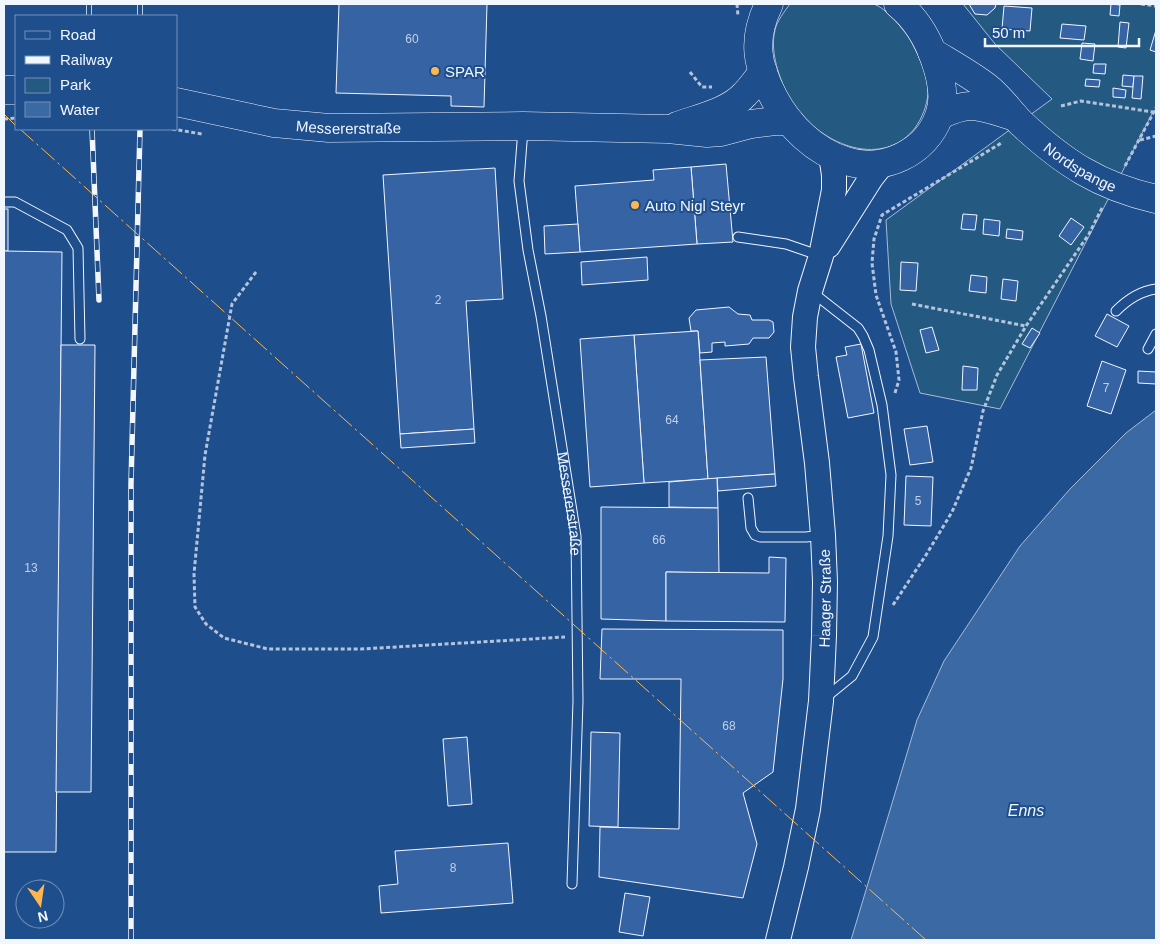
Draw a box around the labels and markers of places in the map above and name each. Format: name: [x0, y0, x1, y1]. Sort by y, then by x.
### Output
place label: SPAR: [445, 63, 485, 80]
marker: SPAR: [429, 65, 441, 77]
place label: Auto Nigl Steyr: [645, 197, 745, 214]
marker: Auto Nigl Steyr: [629, 199, 641, 211]

